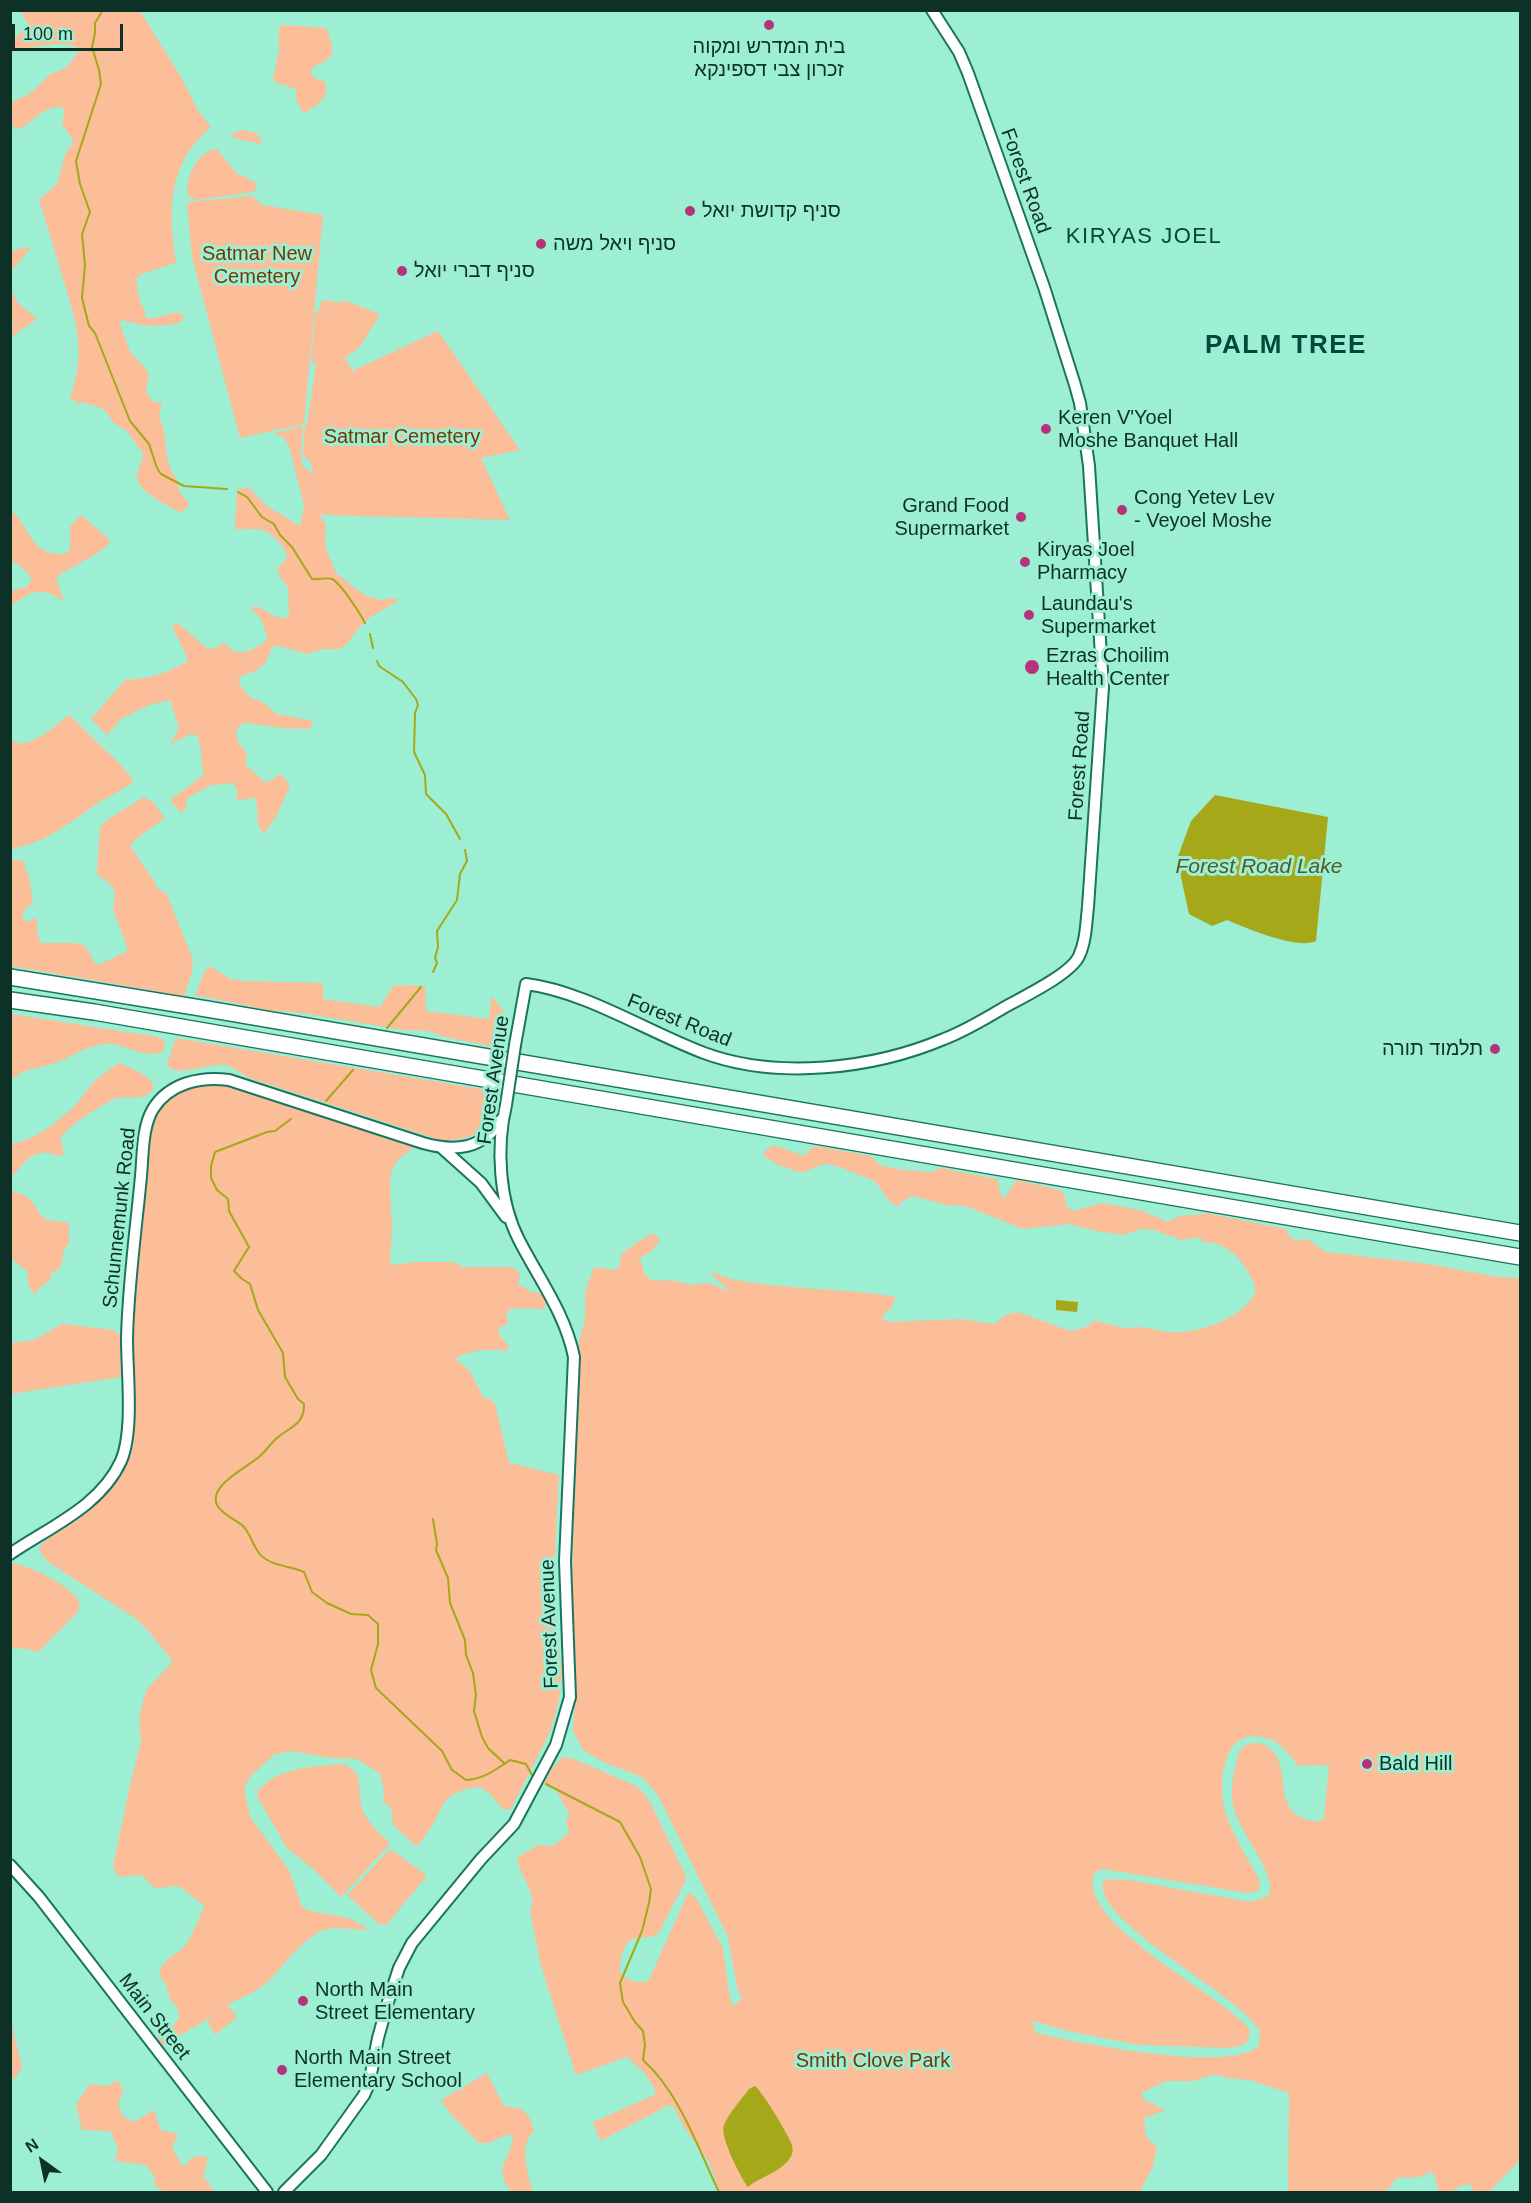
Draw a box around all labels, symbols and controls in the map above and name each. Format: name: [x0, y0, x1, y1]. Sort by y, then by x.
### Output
scale bar: [15, 12, 126, 50]
marker: בית המדרש ומקוה זכרון צבי דספינקא: [762, 18, 776, 32]
text: 100 m: [23, 24, 73, 44]
place label: בית המדרש ומקוה זכרון צבי דספינקא: [693, 35, 845, 82]
street label: Forest Road: [995, 125, 1055, 237]
place label: סניף קדושת יואל: [702, 199, 841, 223]
marker: סניף קדושת יואל: [683, 204, 697, 218]
district label: KIRYAS JOEL: [1066, 224, 1222, 250]
place label: סניף ויאל משה: [553, 232, 676, 256]
marker: סניף ויאל משה: [534, 237, 548, 251]
park label: Satmar New Cemetery: [202, 242, 312, 289]
place label: סניף דברי יואל: [414, 259, 535, 283]
marker: סניף דברי יואל: [395, 264, 409, 278]
district label: PALM TREE: [1205, 330, 1367, 362]
place label: Keren V'Yoel Moshe Banquet Hall: [1058, 406, 1238, 453]
marker: Keren V'Yoel Moshe Banquet Hall: [1039, 422, 1053, 436]
park label: Satmar Cemetery: [324, 425, 480, 449]
place label: Cong Yetev Lev - Veyoel Moshe: [1134, 486, 1274, 533]
place label: Grand Food Supermarket: [895, 494, 1009, 541]
marker: Cong Yetev Lev - Veyoel Moshe: [1115, 503, 1129, 517]
marker: Grand Food Supermarket: [1014, 510, 1028, 524]
place label: Kiryas Joel Pharmacy: [1037, 538, 1135, 585]
marker: Kiryas Joel Pharmacy: [1018, 555, 1032, 569]
place label: Laundau's Supermarket: [1041, 592, 1155, 639]
marker: Laundau's Supermarket: [1022, 608, 1036, 622]
place label: Ezras Choilim Health Center: [1046, 644, 1169, 691]
marker: Ezras Choilim Health Center: [1023, 658, 1041, 676]
street label: Forest Road: [1064, 710, 1096, 822]
water label: Forest Road Lake: [1176, 854, 1342, 880]
street label: Forest Road: [623, 989, 735, 1053]
street label: Forest Avenue: [473, 1014, 515, 1146]
place label: תלמוד תורה: [1382, 1037, 1483, 1061]
marker: תלמוד תורה: [1488, 1042, 1502, 1056]
street label: Schunnemunk Road: [99, 1127, 141, 1309]
street label: Forest Avenue: [536, 1559, 564, 1689]
place label: Bald Hill: [1379, 1752, 1452, 1776]
marker: Bald Hill: [1360, 1757, 1374, 1771]
street label: Main Street: [113, 1969, 195, 2065]
place label: North Main Street Elementary: [315, 1978, 475, 2025]
marker: North Main Street Elementary: [296, 1994, 310, 2008]
place label: North Main Street Elementary School: [294, 2046, 462, 2093]
park label: Smith Clove Park: [796, 2049, 950, 2073]
marker: North Main Street Elementary School: [275, 2063, 289, 2077]
north arrow: [12, 2131, 72, 2191]
text: N: [22, 2135, 41, 2156]

